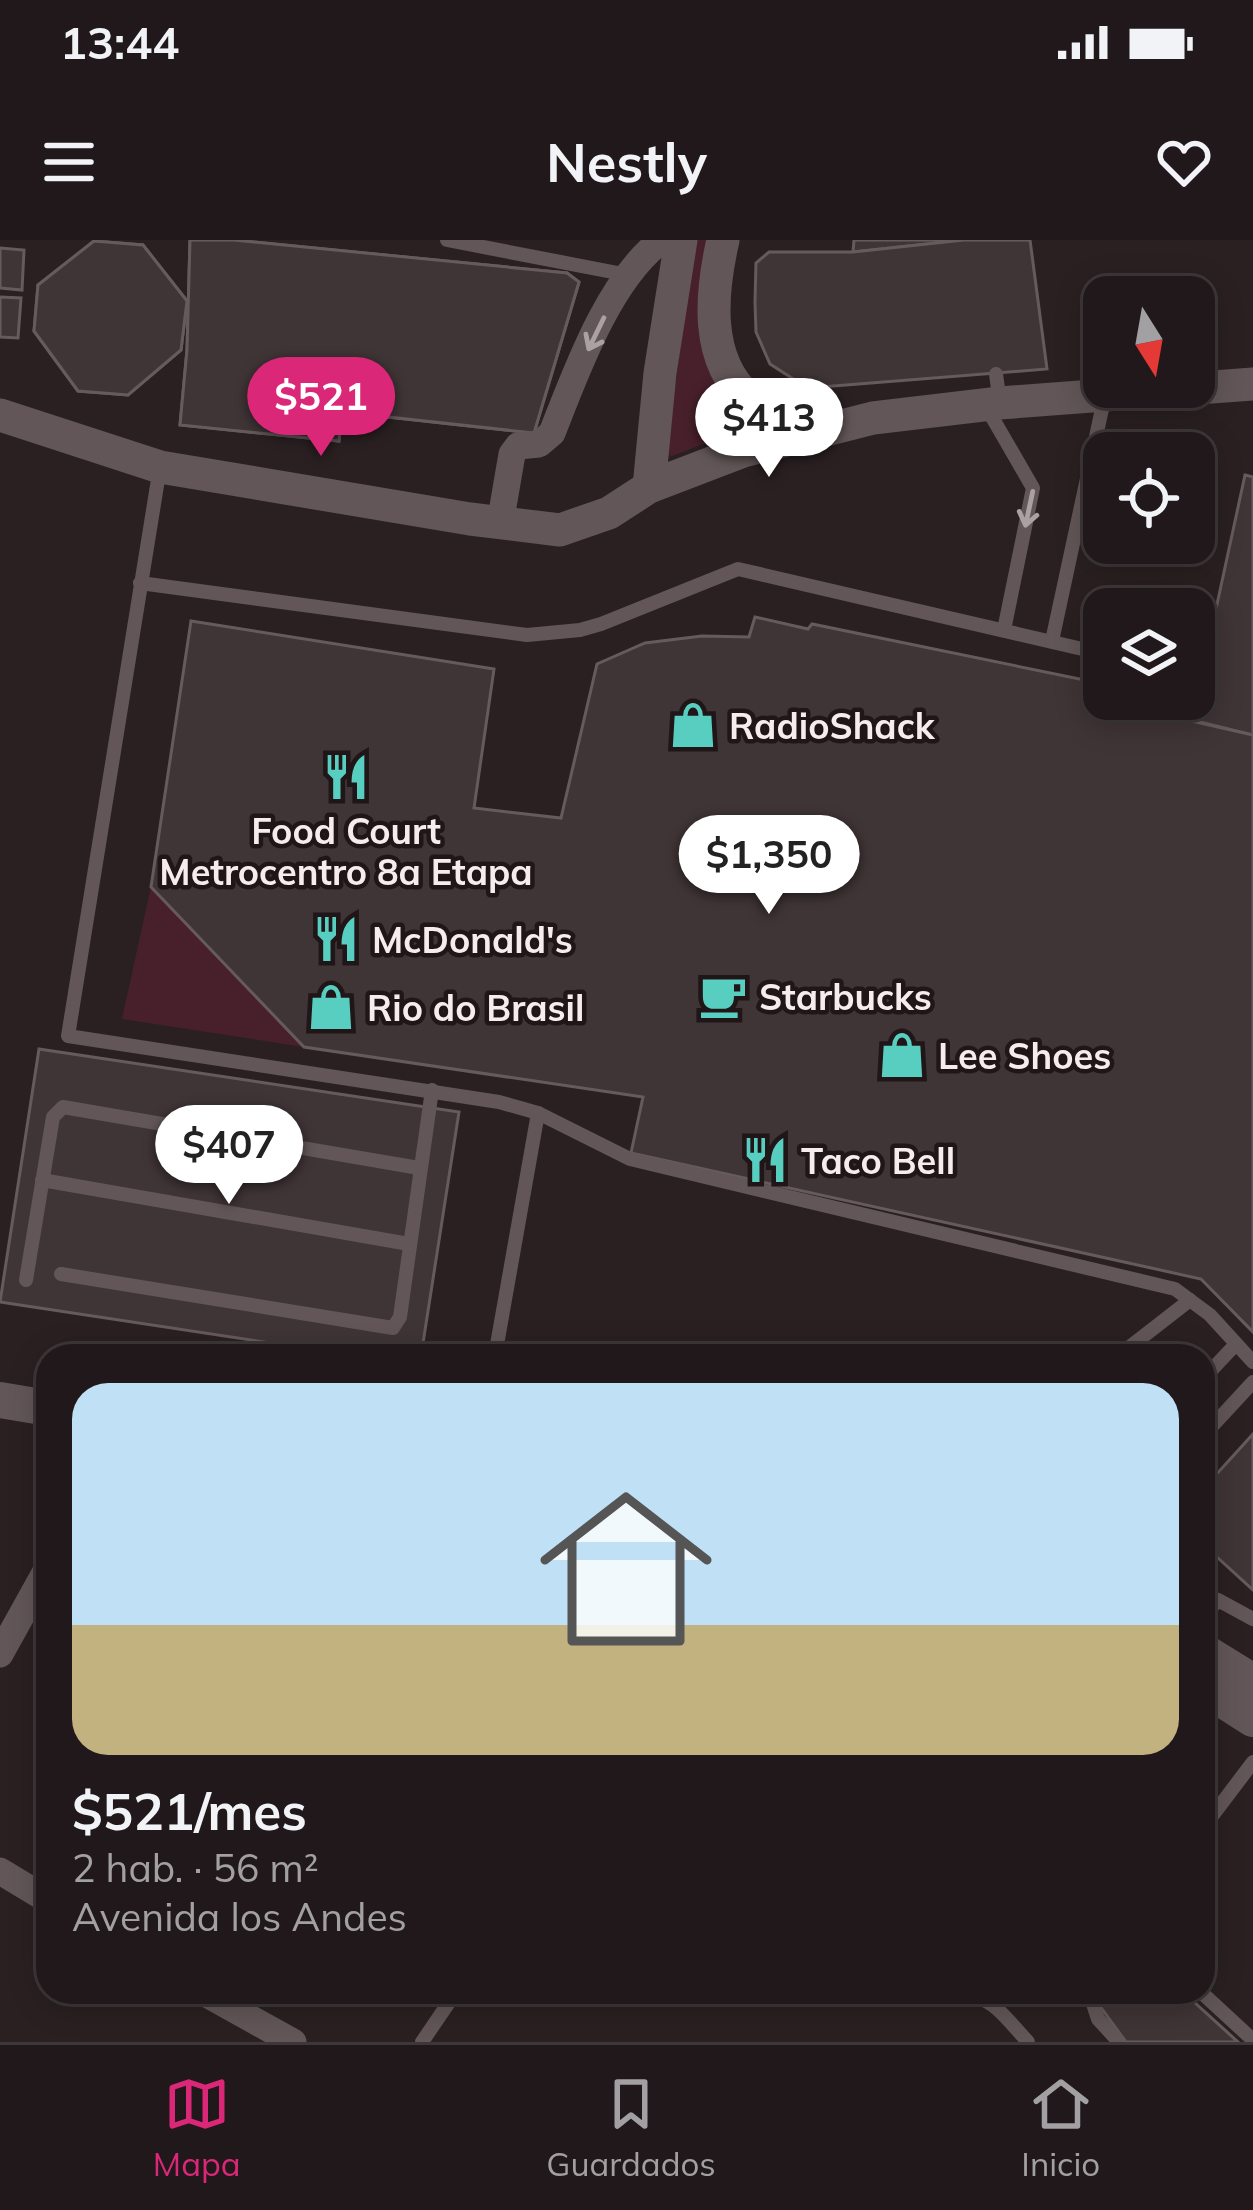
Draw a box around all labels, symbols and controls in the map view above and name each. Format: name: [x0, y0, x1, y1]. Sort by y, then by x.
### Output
text: 13:44: [60, 14, 179, 70]
text: Nestly: [546, 128, 707, 196]
icon: menu: [36, 129, 102, 195]
icon: heart: [1151, 129, 1217, 195]
north arrow: [1083, 276, 1215, 408]
map controls: [1083, 276, 1215, 720]
one-way arrow: [583, 316, 606, 351]
pin: $521: [250, 357, 392, 459]
text: $521: [274, 371, 368, 420]
pin: $413: [698, 378, 840, 480]
text: $413: [722, 392, 816, 441]
button: locate: [1083, 432, 1215, 564]
one-way arrow: [1017, 488, 1039, 527]
button: layers: [1083, 588, 1215, 720]
shop icon: RadioShack: [668, 700, 718, 750]
place label: RadioShack: [729, 703, 936, 748]
restaurant icon: Food Court Metrocentro 8a Etapa: [321, 752, 371, 802]
place label: Food Court Metrocentro 8a Etapa: [159, 808, 533, 894]
pin: $1,350: [671, 815, 867, 917]
text: $1,350: [706, 829, 832, 878]
restaurant icon: McDonald's: [311, 914, 361, 964]
place label: McDonald's: [372, 917, 573, 962]
cafe icon: Starbucks: [698, 971, 748, 1021]
place label: Starbucks: [759, 974, 932, 1019]
shop icon: Rio do Brasil: [306, 982, 356, 1032]
place label: Rio do Brasil: [367, 985, 584, 1030]
shop icon: Lee Shoes: [877, 1030, 927, 1080]
place label: Lee Shoes: [938, 1033, 1111, 1078]
pin: $407: [158, 1105, 300, 1207]
text: $407: [182, 1119, 276, 1168]
restaurant icon: Taco Bell: [740, 1135, 790, 1185]
place label: Taco Bell: [801, 1138, 955, 1183]
icon: home: [518, 1461, 734, 1677]
text: $521/mes: [72, 1779, 307, 1843]
text: 2 hab. · 56 m²: [72, 1843, 319, 1892]
text: Avenida los Andes: [72, 1892, 407, 1941]
tab: Mapa: [153, 2071, 241, 2184]
tab: Guardados: [546, 2071, 716, 2184]
tab: Inicio: [1021, 2071, 1100, 2184]

